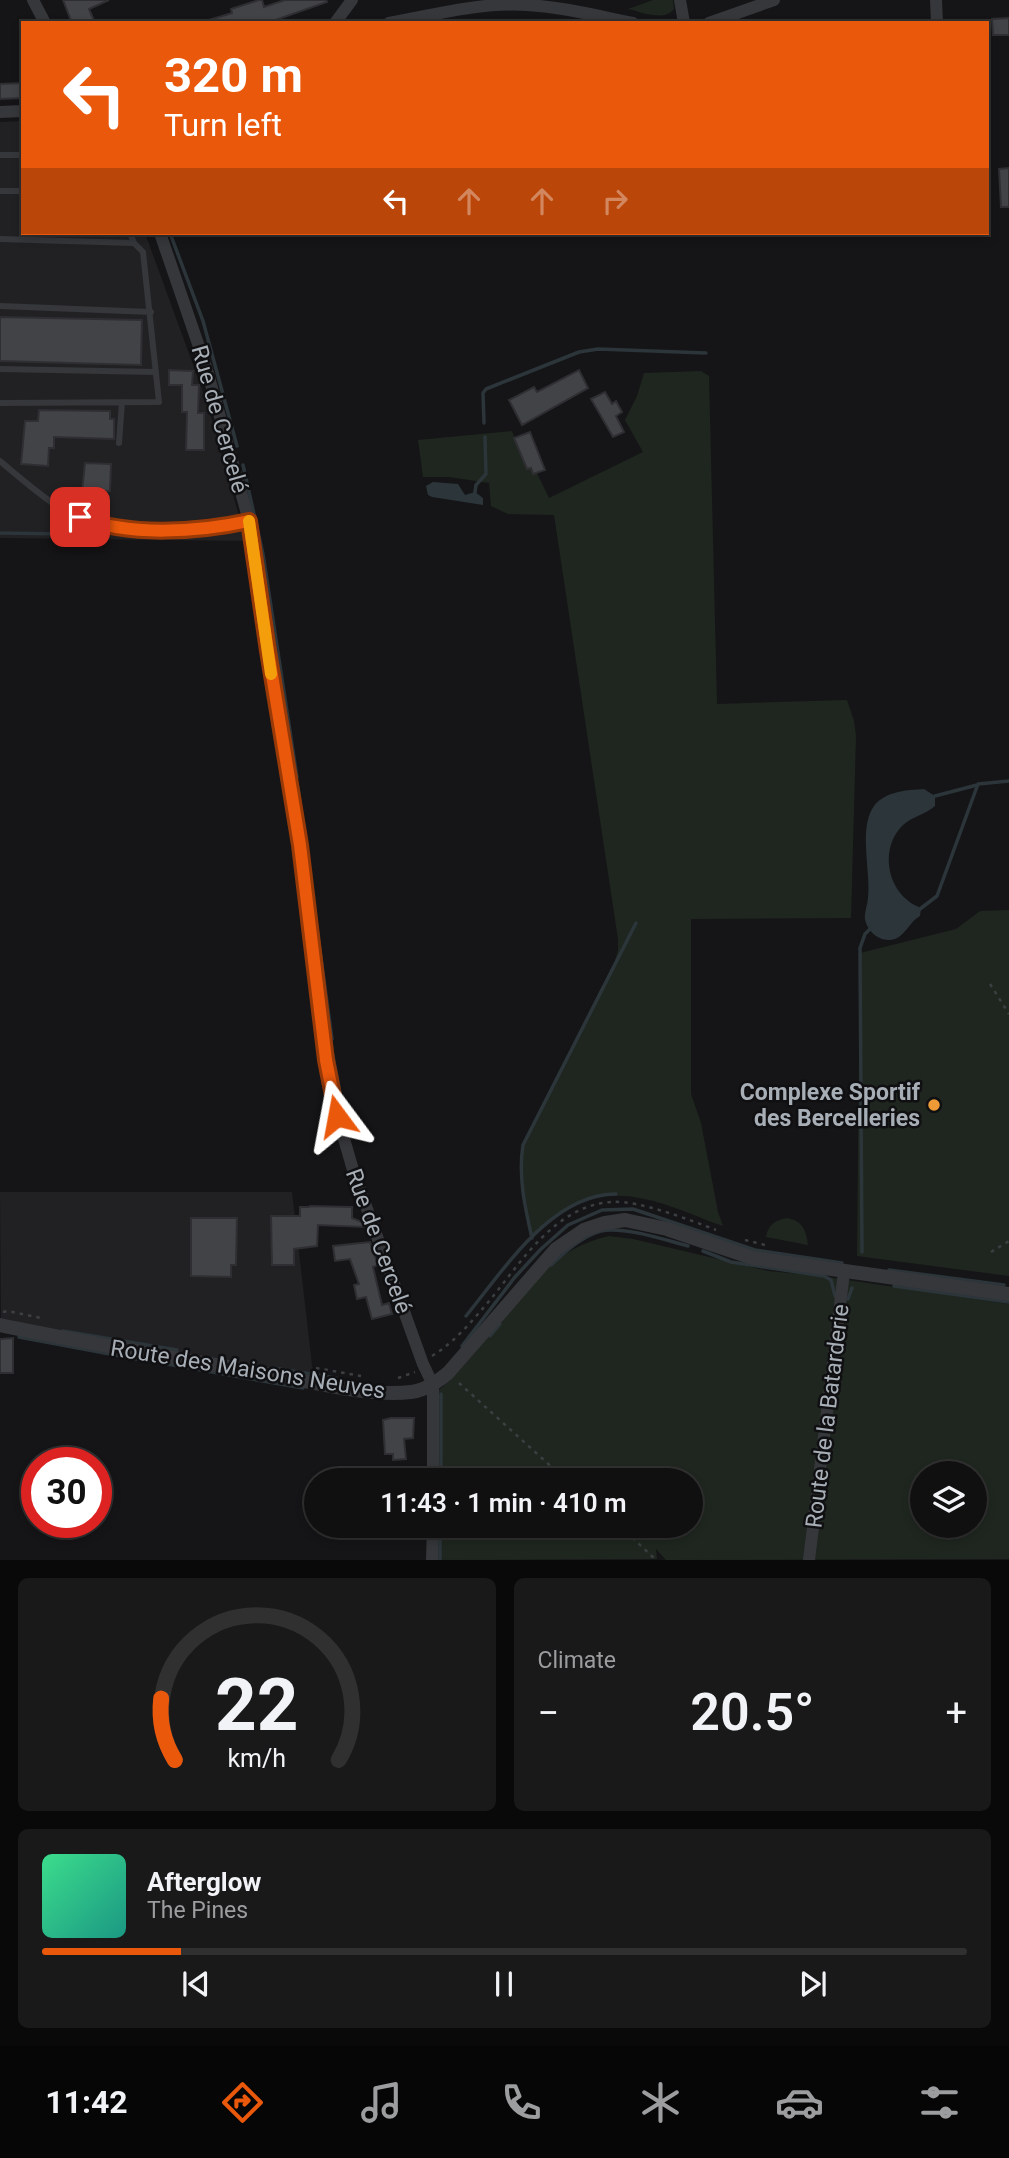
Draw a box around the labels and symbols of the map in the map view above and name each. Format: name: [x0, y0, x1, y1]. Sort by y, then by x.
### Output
street label: Rue de Cercelé: [186, 342, 254, 496]
pin: [50, 487, 110, 547]
position arrow: [300, 1079, 374, 1153]
place label: Complexe Sportif des Bercelleries: [740, 1079, 921, 1132]
marker: Complexe Sportif des Bercelleries: [926, 1097, 942, 1113]
street label: Rue de Cercelé: [340, 1165, 417, 1317]
street label: Route de la Batarderie: [800, 1303, 855, 1530]
street label: Route des Maisons Neuves: [109, 1334, 387, 1405]
speed limit sign: 30: [21, 1447, 112, 1538]

